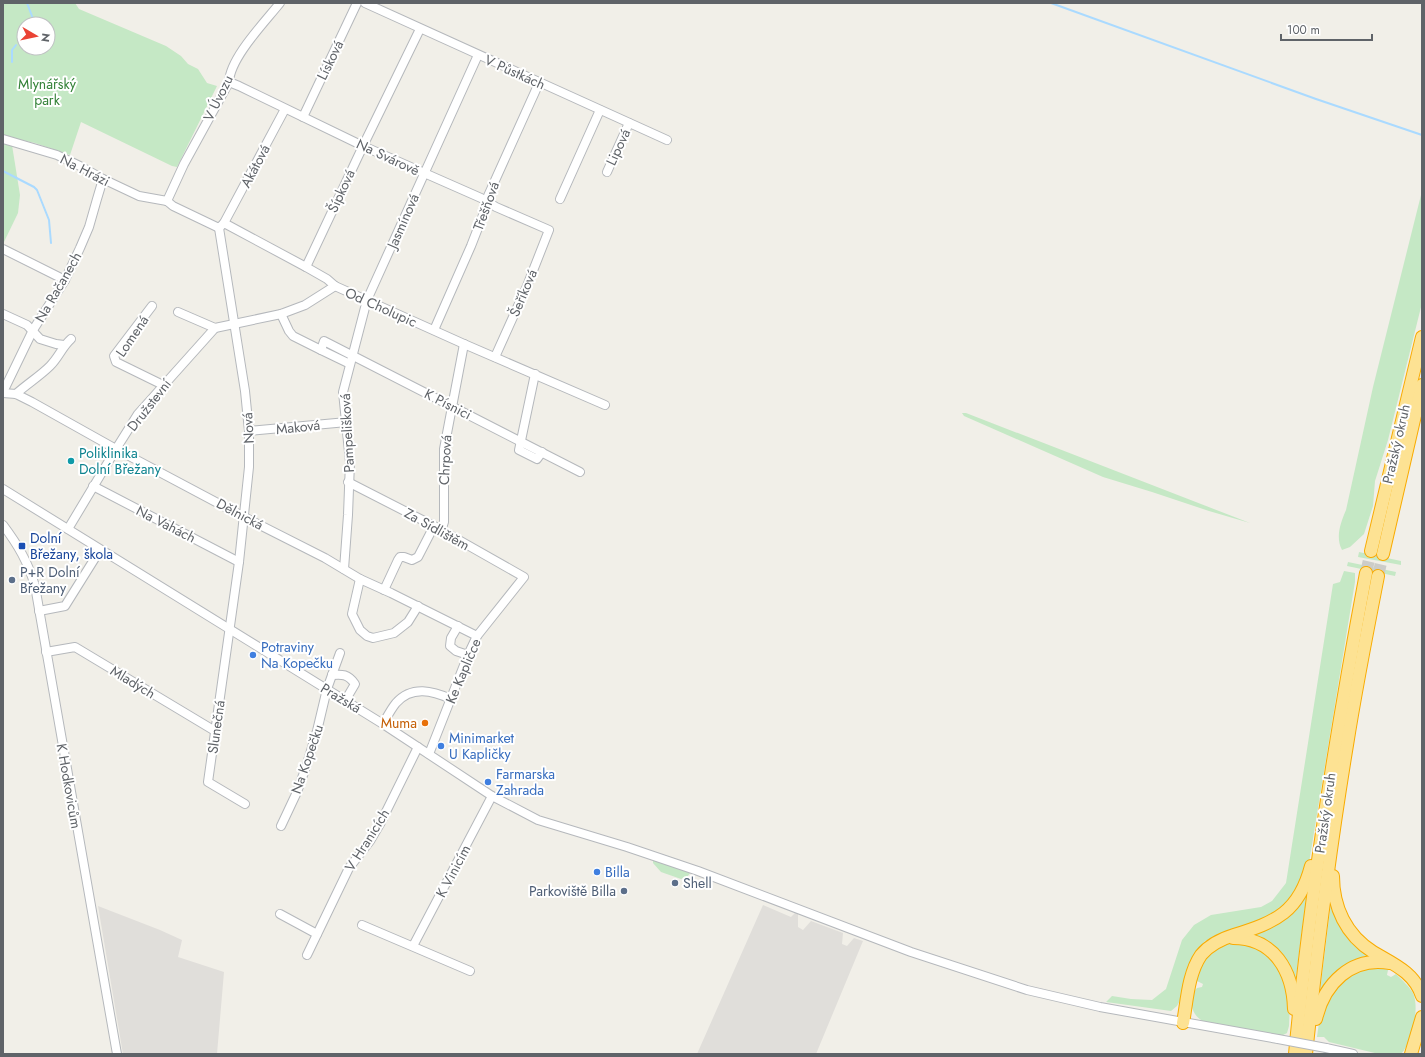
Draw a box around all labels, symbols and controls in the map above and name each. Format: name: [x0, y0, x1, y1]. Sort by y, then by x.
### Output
north arrow: [16, 16, 56, 56]
scale bar: [1281, 16, 1372, 42]
text: 100 m: [1287, 21, 1320, 39]
text: N: [37, 32, 54, 43]
street label: Lísková: [312, 37, 348, 83]
street label: V Půstkách: [481, 50, 549, 94]
street label: V Úvozu: [198, 71, 238, 125]
park label: Mlynářský park: [18, 74, 77, 110]
street label: Lipová: [601, 125, 635, 169]
street label: Na Svárově: [353, 134, 423, 180]
street label: Akátová: [235, 141, 275, 191]
street label: Na Hrázi: [57, 149, 113, 191]
street label: Šípková: [322, 166, 360, 216]
street label: Třešňová: [468, 179, 504, 233]
street label: Jasmínová: [381, 190, 424, 253]
street label: Na Račanech: [30, 248, 86, 326]
street label: Šeříková: [504, 266, 542, 320]
street label: Od Cholupic: [342, 282, 420, 332]
street label: Lomená: [111, 311, 153, 361]
street label: Družstevní: [122, 374, 177, 435]
street label: K Písnici: [421, 384, 475, 424]
street label: Pampelišková: [335, 393, 359, 473]
street label: Pražský okruh: [1377, 402, 1415, 486]
street label: Nová: [237, 412, 259, 444]
street label: Maková: [275, 415, 321, 439]
street label: Chrpová: [434, 434, 456, 486]
place label: Poliklinika Dolní Břežany: [79, 443, 162, 479]
marker: Poliklinika Dolní Břežany: [66, 456, 76, 466]
street label: Dělnická: [213, 493, 267, 535]
street label: Na Vahách: [133, 500, 199, 548]
street label: Za Sídlištěm: [401, 503, 473, 555]
place label: Dolní Břežany, škola: [30, 528, 113, 564]
marker: Dolní Břežany, škola: [17, 541, 27, 551]
place label: P+R Dolní Břežany: [20, 562, 81, 598]
marker: P+R Dolní Břežany: [7, 575, 17, 585]
street label: Ke Kapličce: [440, 635, 486, 707]
place label: Potraviny Na Kopečku: [261, 637, 333, 673]
marker: Potraviny Na Kopečku: [248, 650, 258, 660]
street label: Mladých: [107, 661, 159, 703]
street label: Pražská: [317, 678, 365, 718]
street label: Slunečná: [202, 699, 230, 755]
place label: Muma: [381, 713, 417, 733]
marker: Muma: [420, 718, 430, 728]
street label: Na Kopečku: [286, 722, 328, 796]
place label: Minimarket U Kapličky: [449, 728, 515, 764]
marker: Minimarket U Kapličky: [436, 741, 446, 751]
street label: K Hodkovicům: [52, 742, 86, 830]
place label: Farmarska Zahrada: [496, 764, 555, 800]
street label: Pražský okruh: [1309, 771, 1341, 855]
marker: Farmarska Zahrada: [483, 777, 493, 787]
street label: V Hranicích: [340, 805, 394, 875]
street label: K Vinicím: [431, 841, 475, 901]
place label: Billa: [605, 862, 630, 882]
marker: Billa: [592, 867, 602, 877]
place label: Shell: [683, 873, 712, 893]
marker: Shell: [670, 878, 680, 888]
place label: Parkoviště Billa: [529, 881, 616, 901]
marker: Parkoviště Billa: [619, 886, 629, 896]

